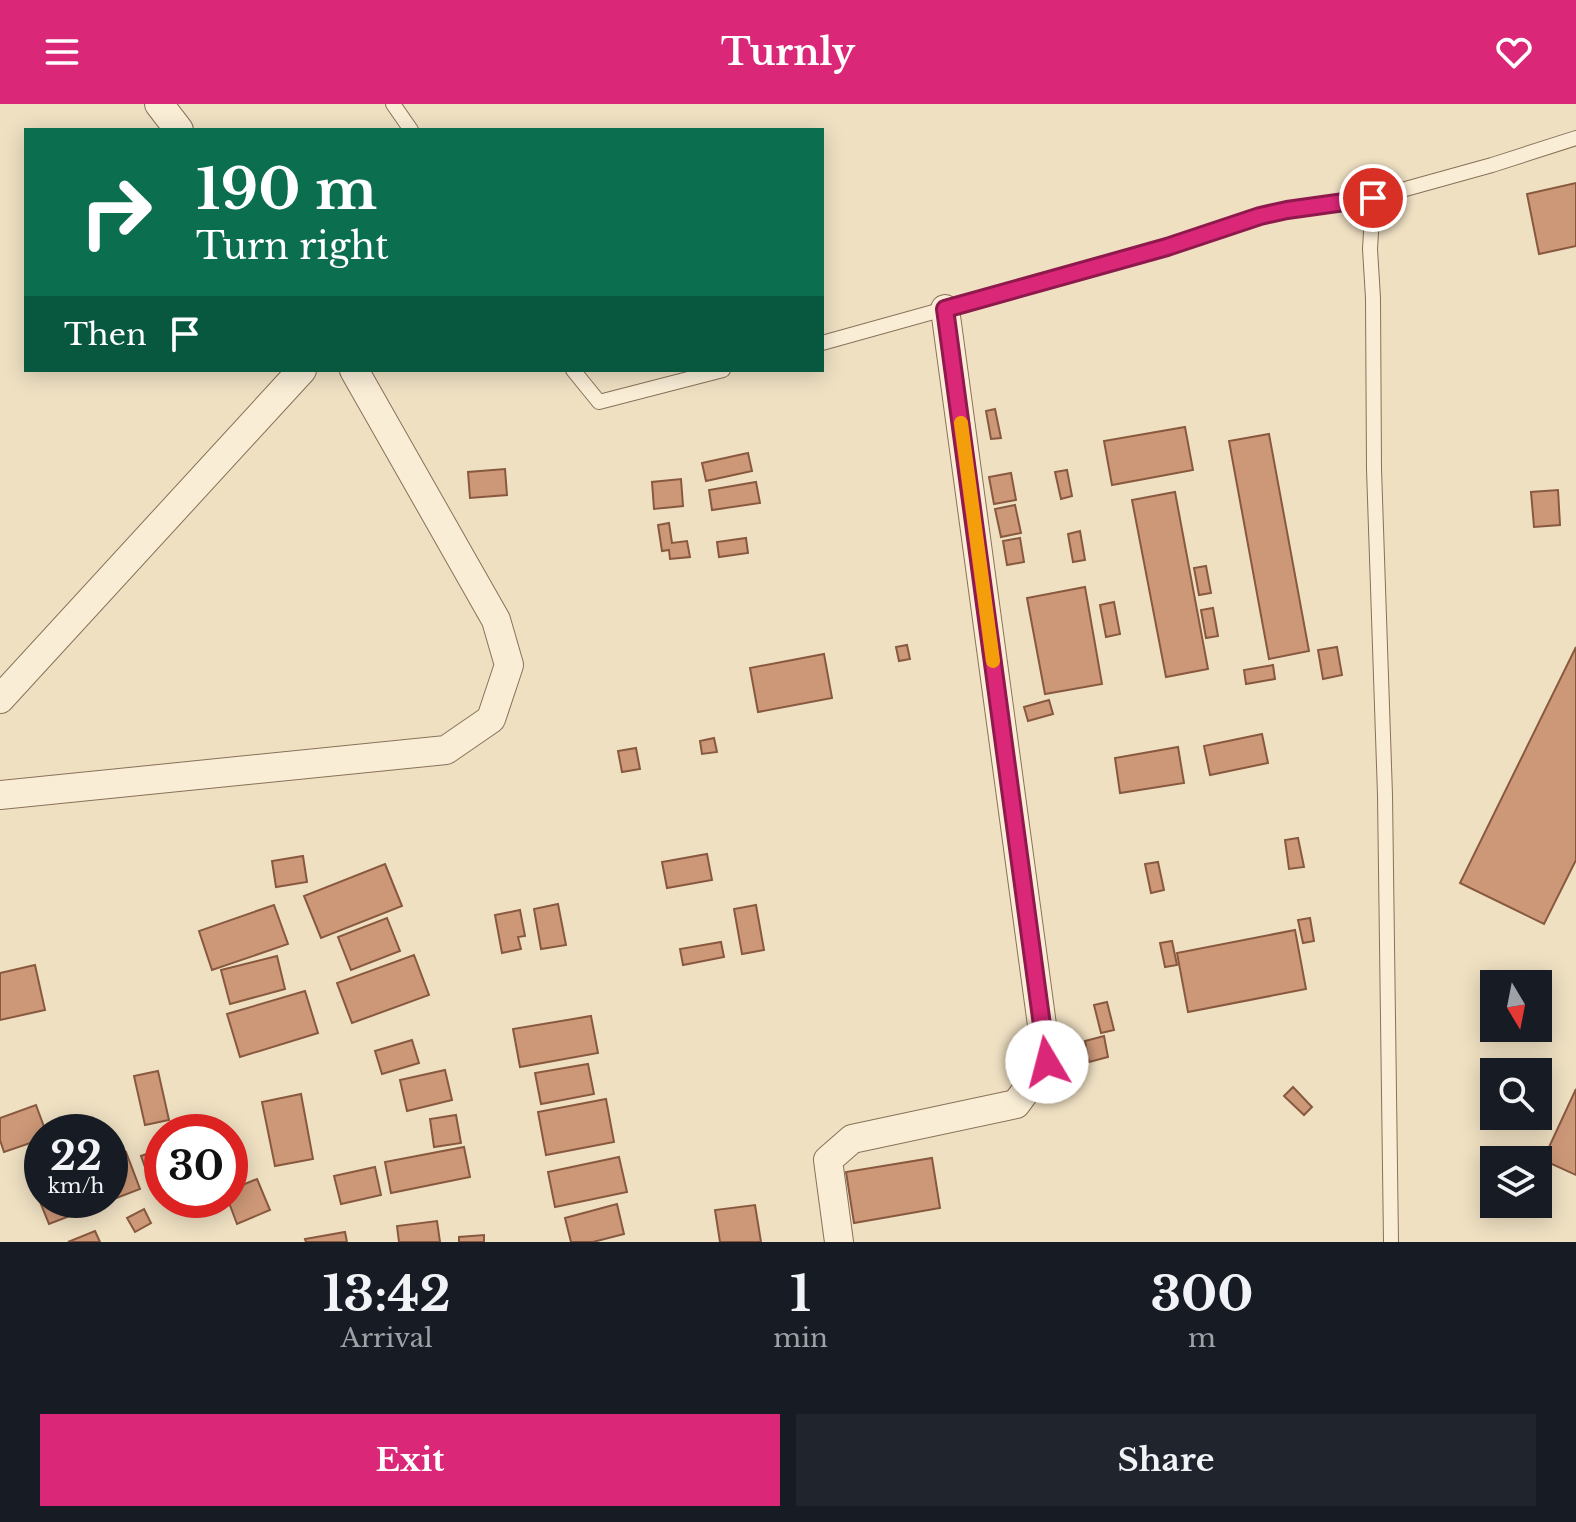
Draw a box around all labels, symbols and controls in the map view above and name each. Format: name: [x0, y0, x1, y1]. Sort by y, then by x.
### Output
icon: menu: [40, 30, 84, 74]
text: Turnly: [721, 30, 855, 75]
icon: heart: [1492, 30, 1536, 74]
text: 190 m: [196, 155, 377, 224]
icon: right: [64, 160, 168, 264]
pin: [1339, 164, 1407, 232]
icon: arrive: [1351, 176, 1395, 220]
text: Turn right: [196, 224, 389, 269]
icon: arrive: [163, 312, 207, 356]
text: Then: [64, 316, 147, 353]
north arrow: [1480, 970, 1552, 1042]
map controls: [1480, 970, 1552, 1218]
position arrow: [1005, 1020, 1089, 1104]
button: search: [1480, 1058, 1552, 1130]
speed limit sign: 30: [144, 1114, 248, 1218]
text: 22: [50, 1131, 102, 1181]
button: layers: [1480, 1146, 1552, 1218]
text: km/h: [48, 1174, 104, 1198]
text: 13:42: [322, 1264, 451, 1324]
text: 1: [790, 1264, 811, 1324]
text: 300: [1150, 1264, 1253, 1324]
text: Arrival: [341, 1322, 433, 1354]
text: min: [773, 1322, 828, 1354]
text: m: [1188, 1322, 1216, 1354]
button: Exit: [40, 1414, 780, 1506]
button: Share: [796, 1414, 1536, 1506]

